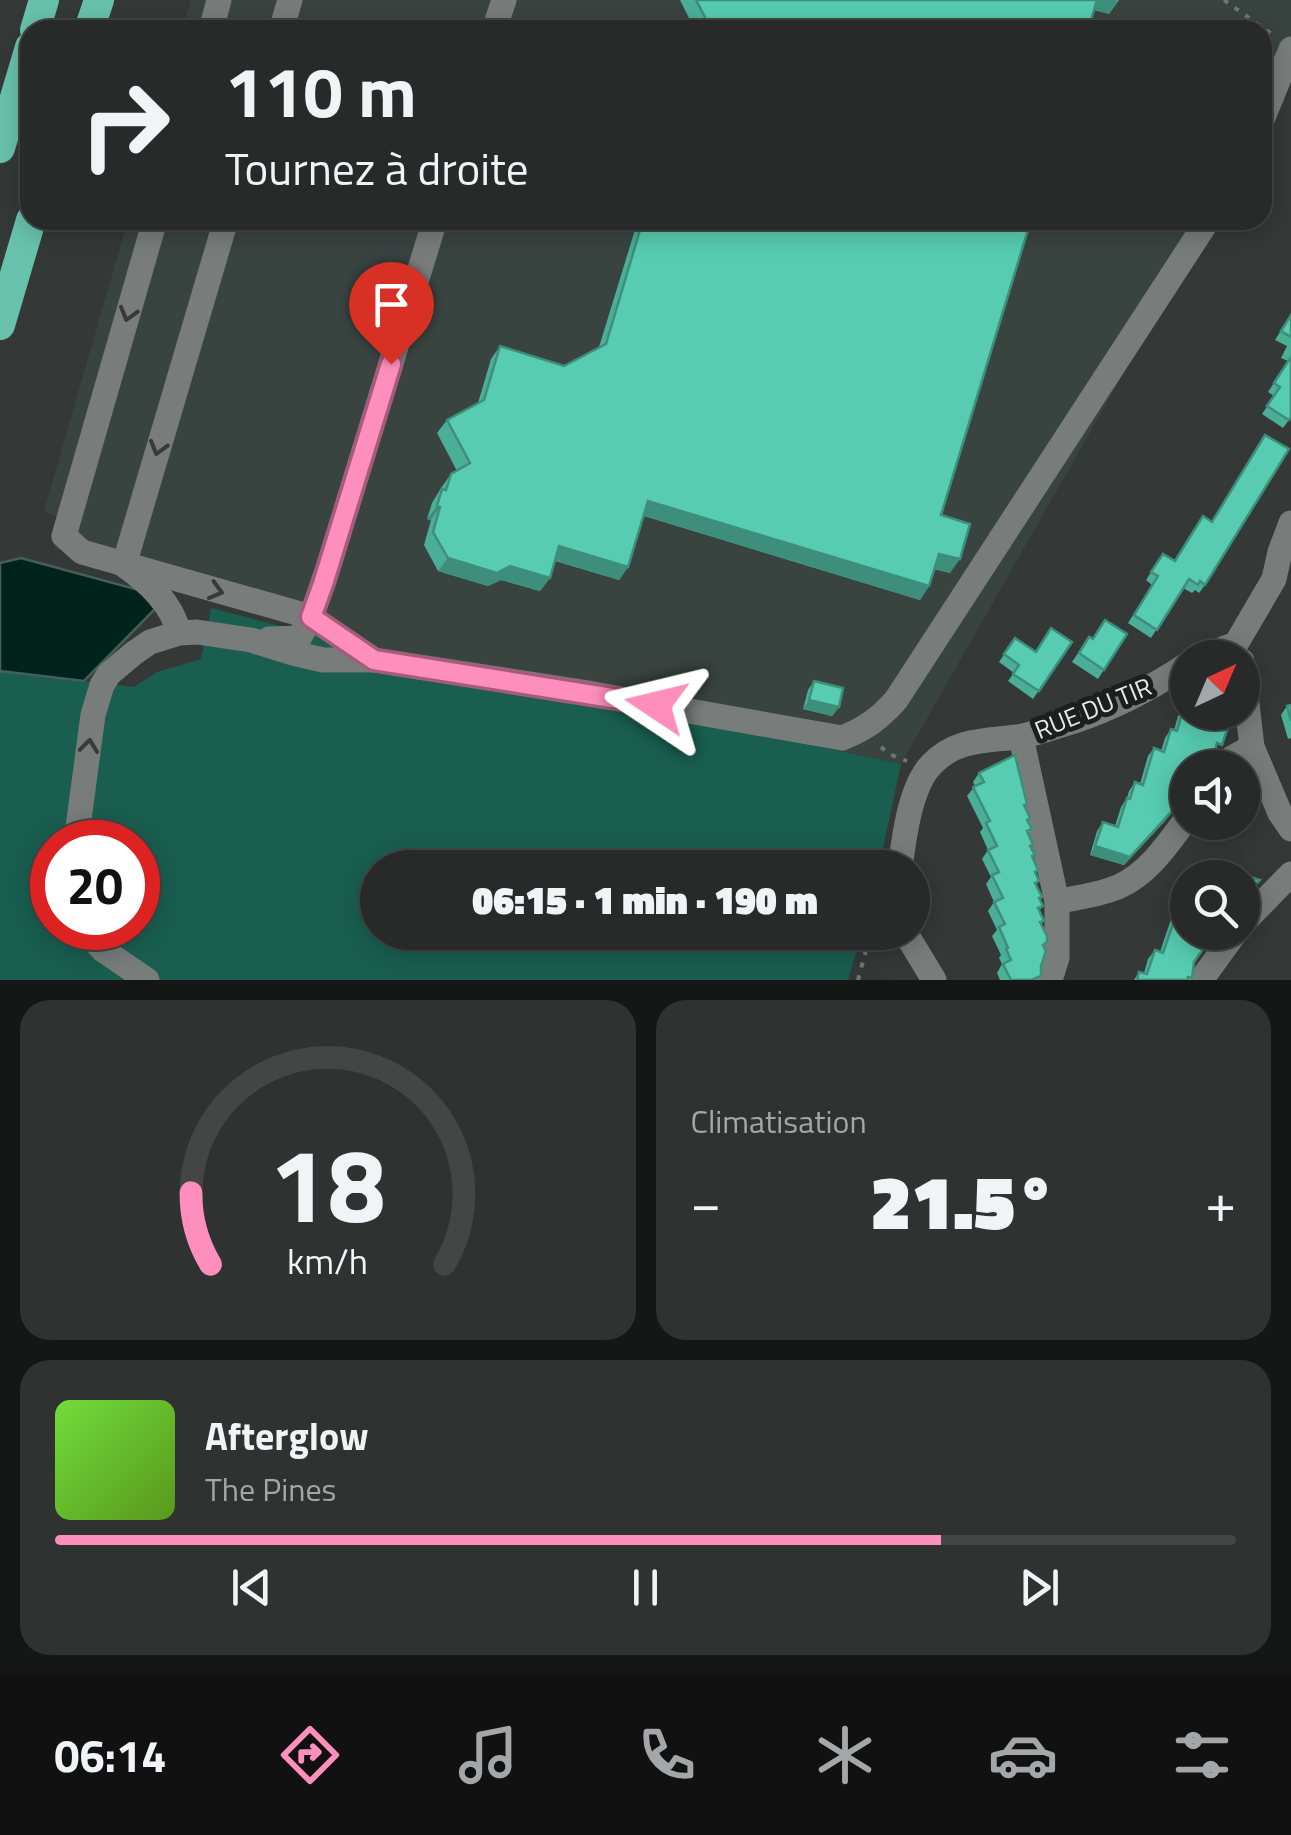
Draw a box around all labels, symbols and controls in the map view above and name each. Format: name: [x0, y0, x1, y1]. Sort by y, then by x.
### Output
text: 110 m: [225, 38, 417, 144]
icon: right: [60, 60, 190, 190]
text: Tournez à droite: [225, 134, 529, 202]
pin: [349, 262, 434, 365]
icon: arrive: [364, 277, 419, 332]
one-way arrow: [119, 304, 140, 321]
one-way arrow: [149, 438, 170, 455]
one-way arrow: [207, 579, 224, 600]
north arrow: [1170, 640, 1260, 730]
map controls: [1170, 640, 1260, 950]
position arrow: [604, 653, 708, 757]
street label: RUE DU TIR: [1029, 667, 1157, 749]
one-way arrow: [77, 737, 98, 754]
button: sound: [1170, 750, 1260, 840]
speed limit sign: 20: [30, 820, 160, 950]
button: search: [1170, 860, 1260, 950]
text: 06:15 · 1 min · 190 m: [472, 871, 818, 929]
text: Climatisation: [691, 1097, 867, 1145]
text: 18: [270, 1104, 386, 1262]
text: 21.5°: [870, 1144, 1056, 1258]
text: −: [691, 1160, 721, 1243]
text: +: [1205, 1160, 1236, 1243]
text: km/h: [287, 1233, 368, 1288]
text: Afterglow: [205, 1407, 369, 1465]
text: The Pines: [205, 1465, 336, 1513]
icon: previous: [224, 1560, 279, 1615]
icon: pause: [618, 1560, 673, 1615]
icon: next: [1012, 1560, 1067, 1615]
icon: directions: [275, 1720, 345, 1790]
icon: music: [453, 1720, 523, 1790]
icon: phone: [632, 1720, 702, 1790]
icon: climate: [810, 1720, 880, 1790]
icon: car: [988, 1720, 1058, 1790]
icon: filters: [1167, 1720, 1237, 1790]
text: 06:14: [54, 1721, 167, 1789]

